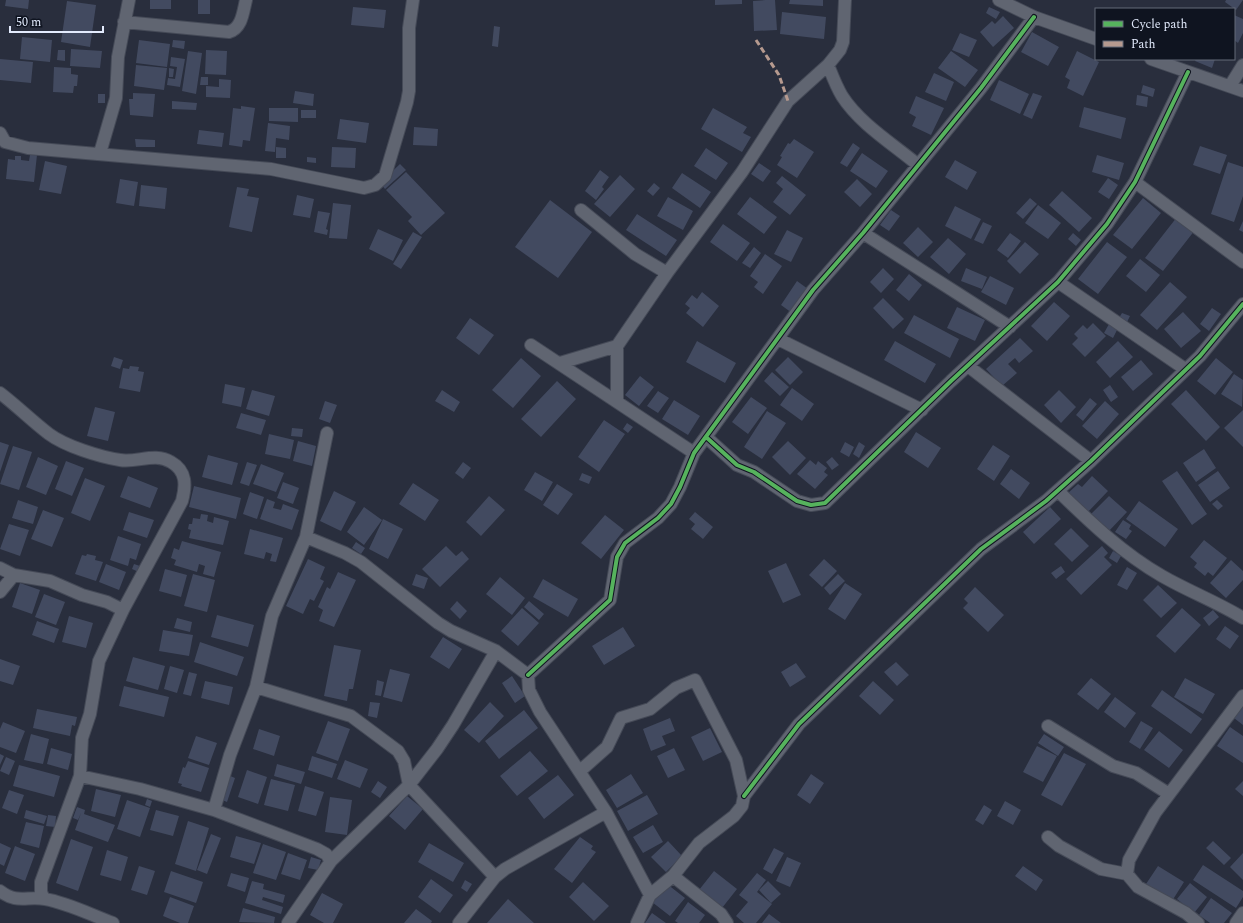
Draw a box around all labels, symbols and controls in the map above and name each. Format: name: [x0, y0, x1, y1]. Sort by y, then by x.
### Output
scale bar: [10, 8, 103, 34]
legend: [1095, 8, 1235, 60]
text: 50 m: [16, 13, 41, 32]
text: Cycle path: [1131, 15, 1188, 34]
text: Path: [1131, 35, 1156, 54]

